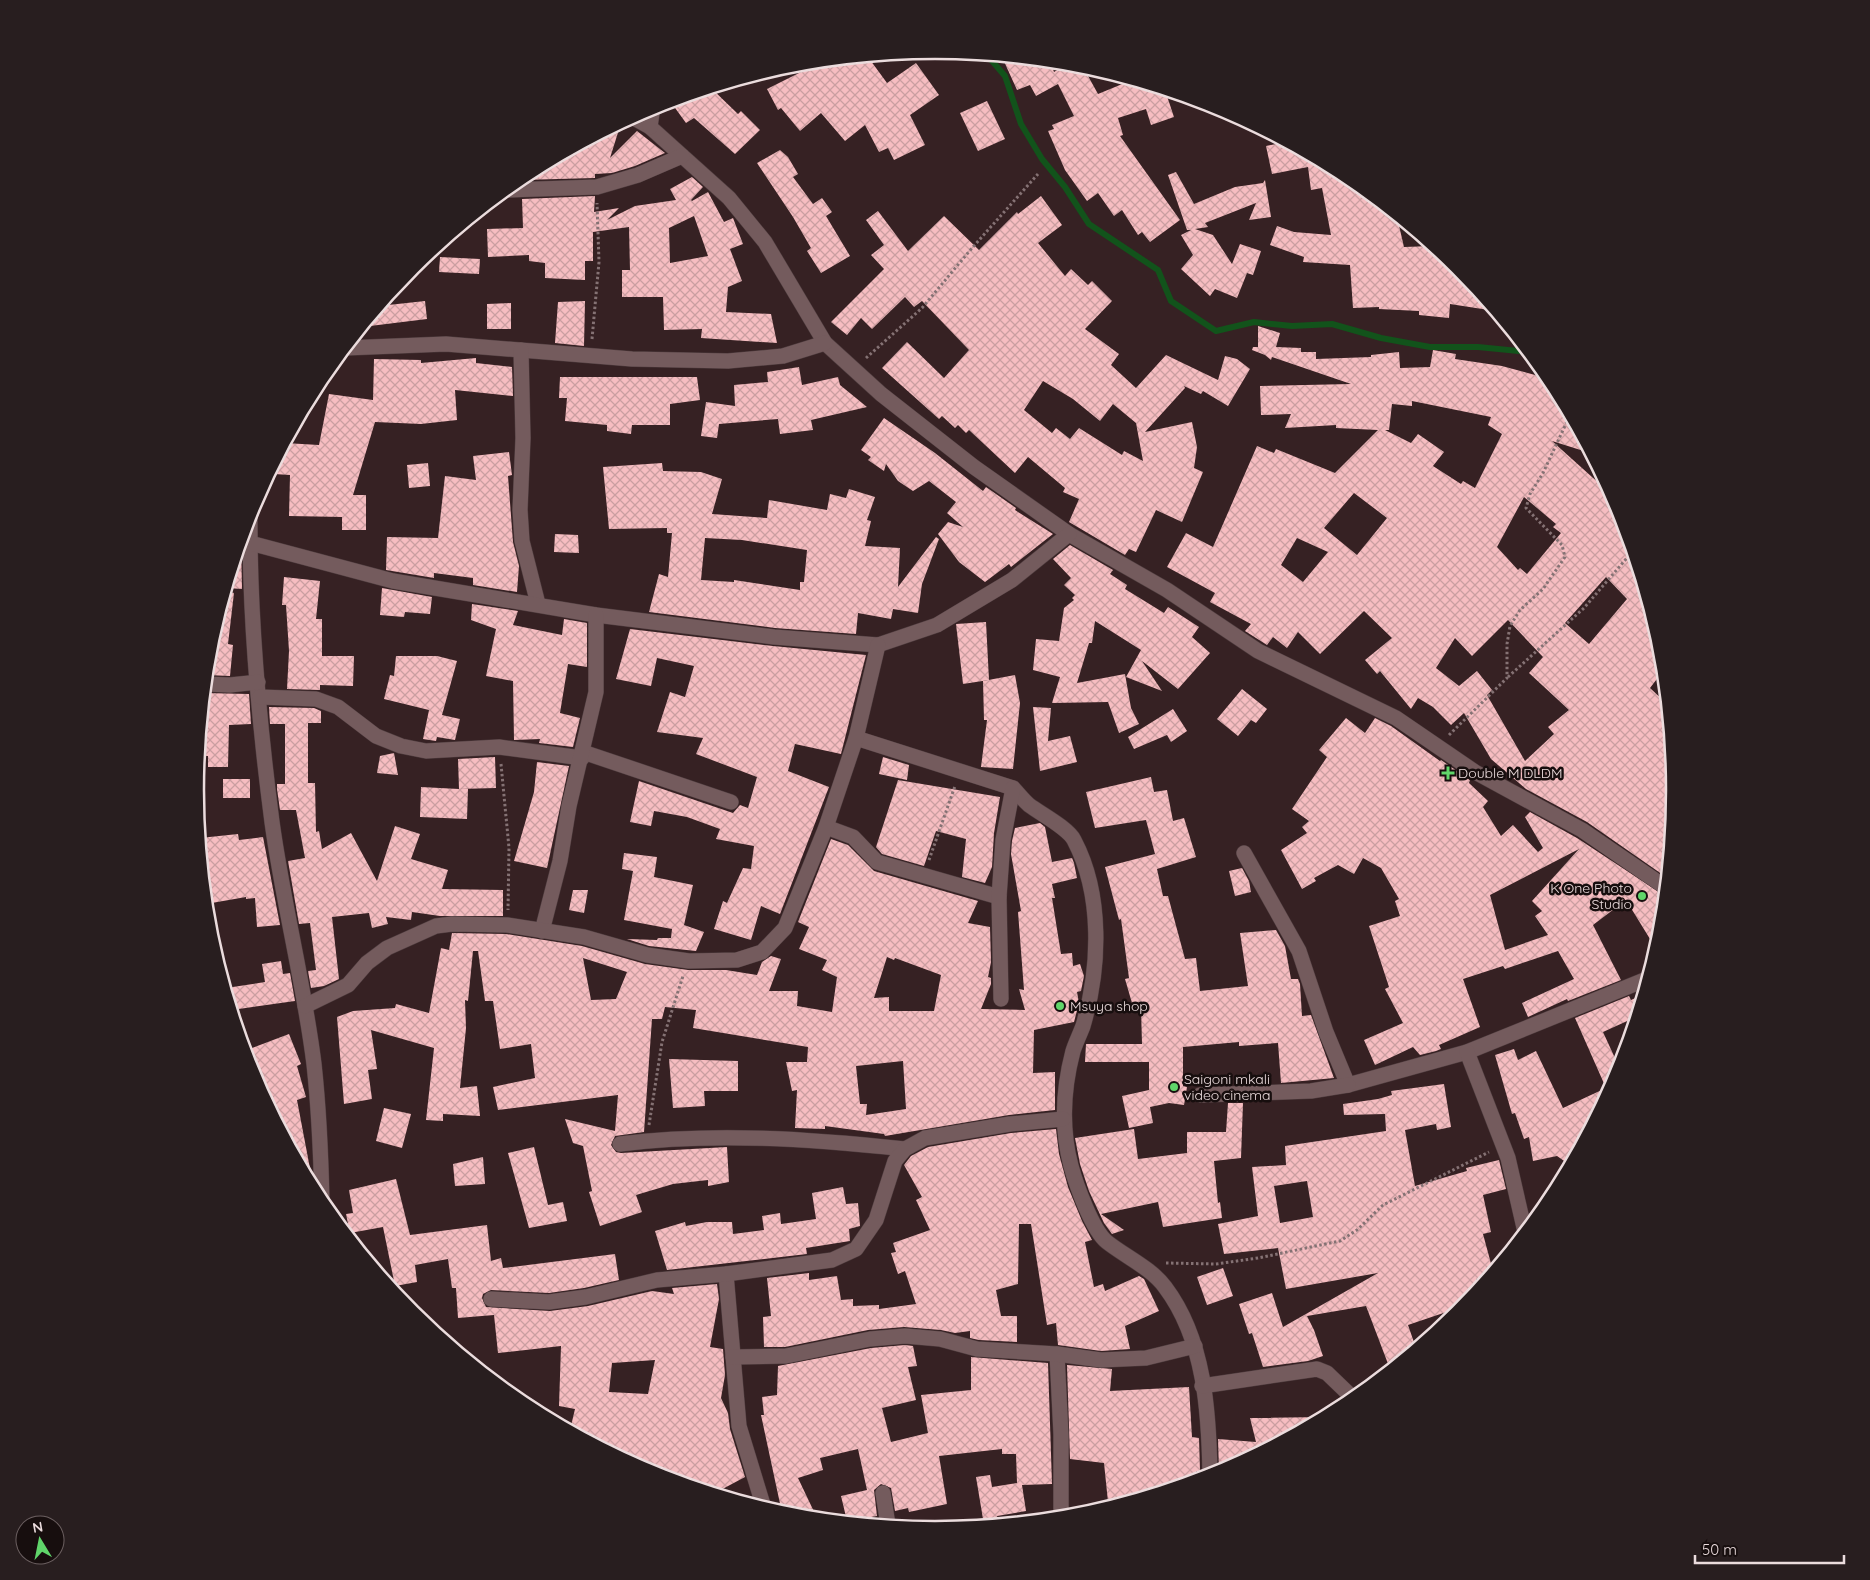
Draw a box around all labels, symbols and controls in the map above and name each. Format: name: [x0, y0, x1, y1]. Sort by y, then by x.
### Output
place label: Double M DLDM: [1458, 764, 1562, 782]
marker: Double M DLDM: [1442, 767, 1454, 779]
place label: K One Photo Studio: [1550, 879, 1632, 913]
marker: K One Photo Studio: [1636, 890, 1648, 902]
place label: Msuya shop: [1070, 997, 1148, 1015]
marker: Msuya shop: [1054, 1000, 1066, 1012]
place label: Saigoni mkali video cinema: [1184, 1070, 1271, 1104]
marker: Saigoni mkali video cinema: [1168, 1081, 1180, 1093]
north arrow: [15, 1515, 65, 1565]
text: N: [31, 1517, 44, 1537]
scale bar: [1695, 1532, 1844, 1564]
text: 50 m: [1702, 1540, 1737, 1559]

